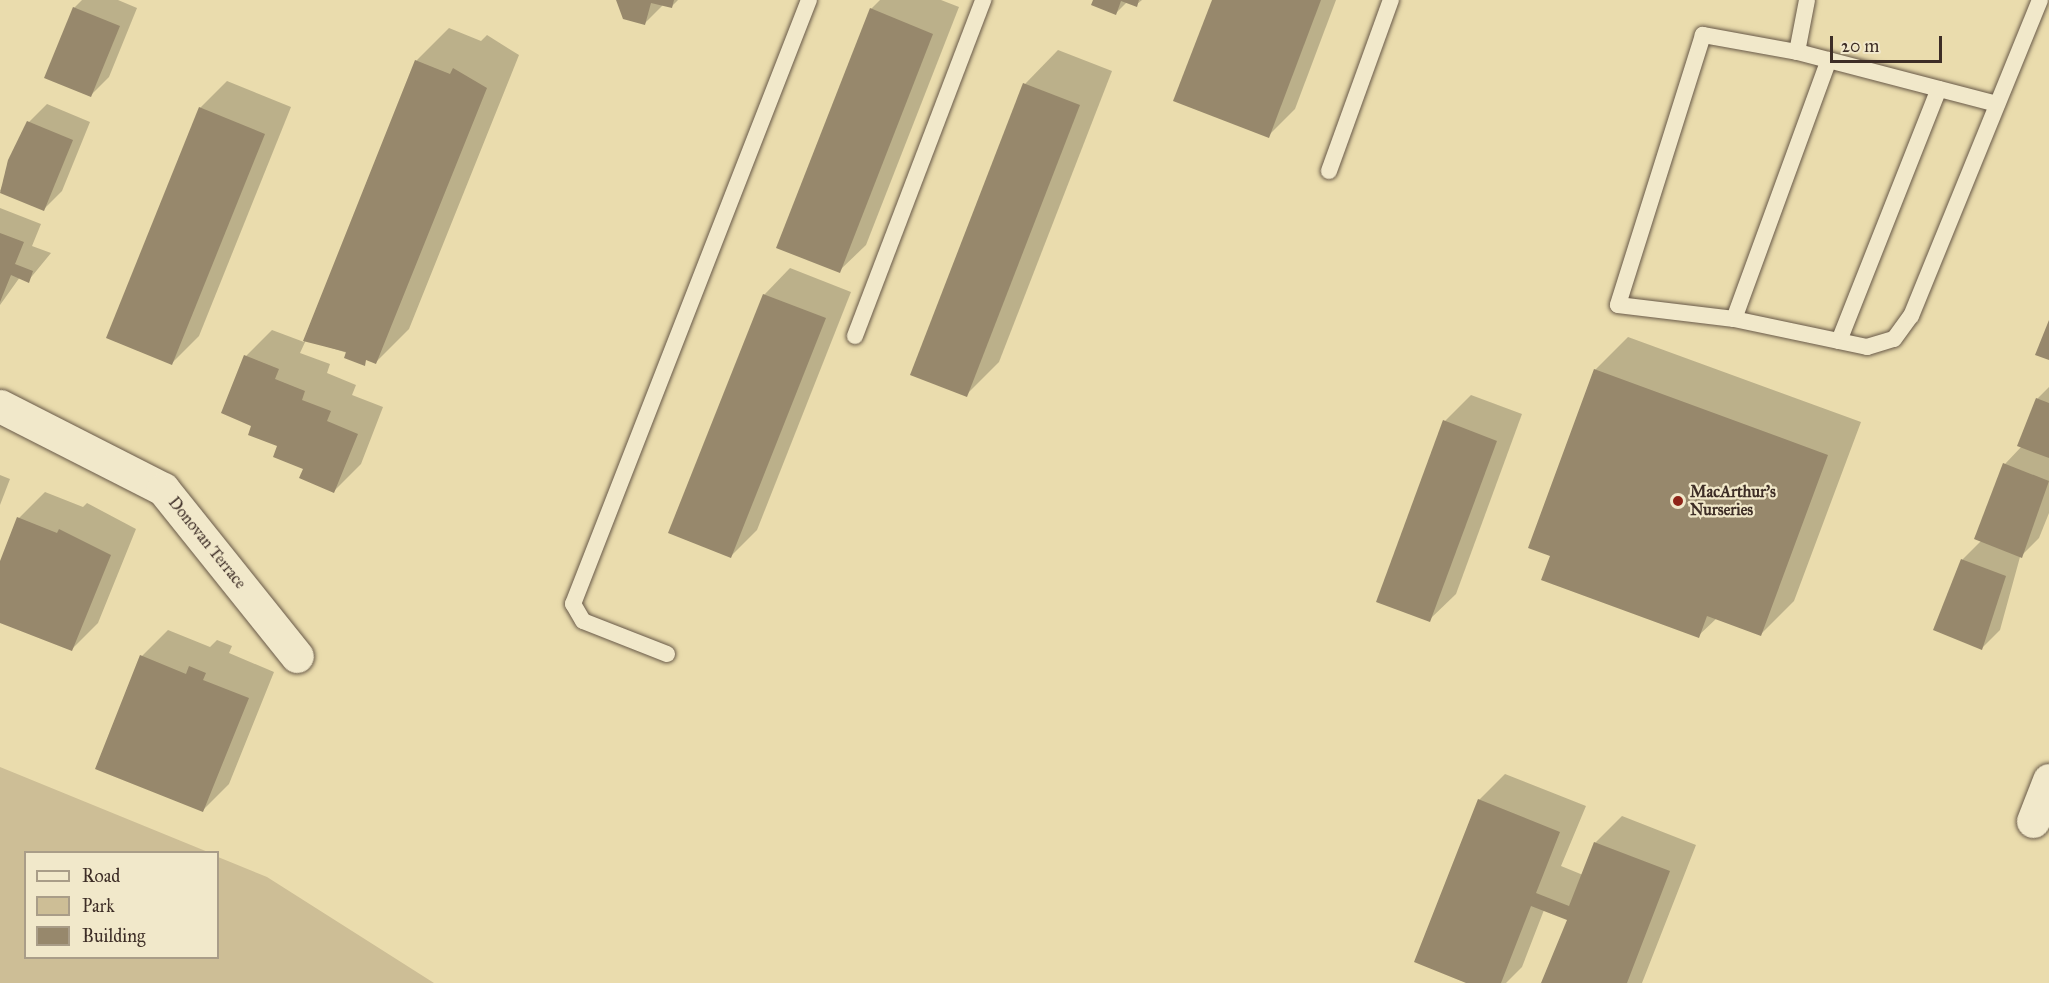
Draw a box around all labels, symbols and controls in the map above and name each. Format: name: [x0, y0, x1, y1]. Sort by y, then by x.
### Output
scale bar: [1833, 24, 1946, 62]
text: 20 m: [1841, 35, 1879, 57]
place label: MacArthur's Nurseries: [1690, 482, 1776, 520]
street label: Donovan Terrace: [164, 493, 250, 593]
marker: MacArthur's Nurseries: [1671, 494, 1685, 508]
legend: [24, 851, 219, 959]
text: Road: [82, 865, 120, 887]
text: Park: [82, 895, 115, 917]
text: Building: [82, 925, 145, 947]

